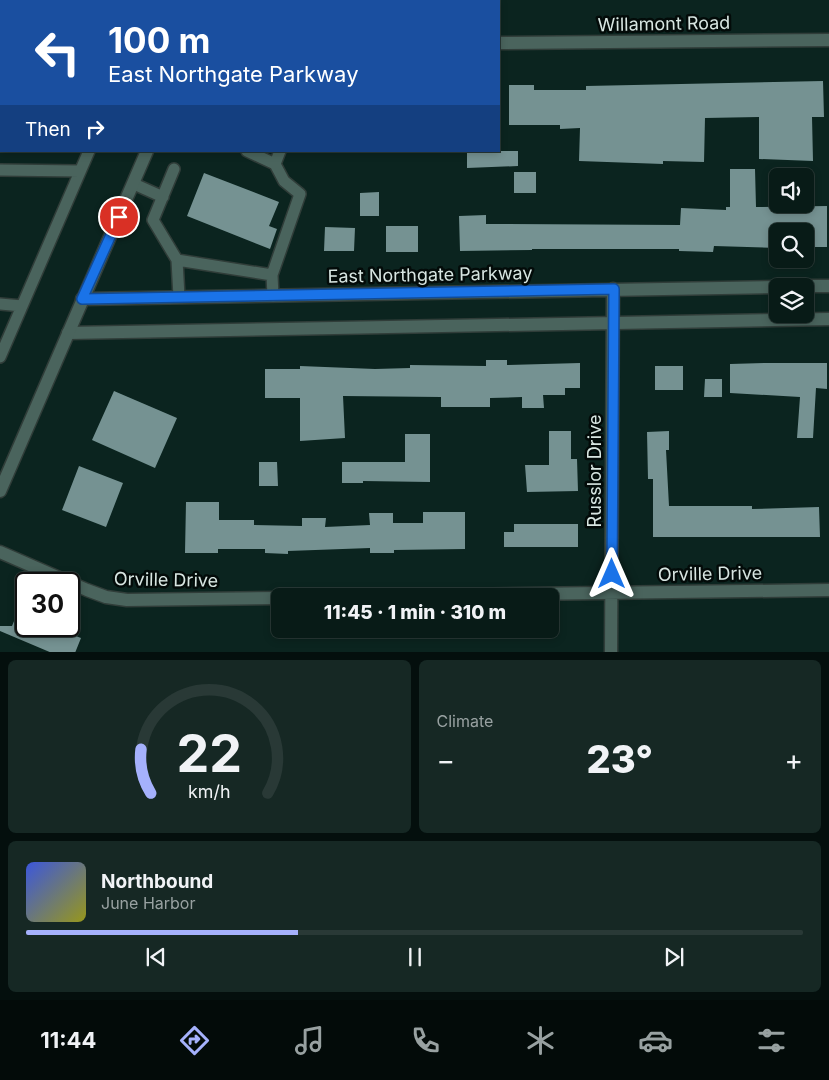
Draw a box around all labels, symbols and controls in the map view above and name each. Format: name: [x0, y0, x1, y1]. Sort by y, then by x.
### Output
street label: Willamont Road: [598, 12, 730, 35]
text: 100 m: [108, 19, 211, 61]
icon: left: [25, 20, 90, 85]
text: East Northgate Parkway: [108, 61, 359, 87]
icon: right: [81, 115, 109, 143]
text: Then: [25, 118, 71, 141]
map controls: [769, 168, 814, 323]
button: sound: [769, 168, 814, 213]
pin: [98, 196, 140, 238]
icon: arrive: [105, 203, 133, 231]
button: search: [769, 223, 814, 268]
street label: East Northgate Parkway: [327, 262, 533, 287]
button: layers: [769, 278, 814, 323]
street label: Russlor Drive: [584, 415, 605, 527]
position arrow: [585, 547, 637, 599]
street label: Orville Drive: [658, 562, 762, 585]
street label: Orville Drive: [114, 568, 218, 591]
speed limit sign: 30: [15, 572, 80, 637]
text: 11:45 · 1 min · 310 m: [324, 601, 506, 624]
text: Climate: [437, 711, 493, 731]
text: 22: [176, 722, 242, 785]
text: 23°: [586, 736, 653, 782]
text: −: [437, 743, 455, 777]
text: +: [784, 743, 803, 777]
text: km/h: [188, 781, 230, 802]
text: Northbound: [101, 870, 213, 893]
text: June Harbor: [101, 893, 195, 913]
icon: previous: [142, 943, 170, 971]
icon: pause: [401, 943, 429, 971]
icon: next: [660, 943, 688, 971]
icon: directions: [177, 1023, 212, 1058]
icon: music: [292, 1023, 327, 1058]
icon: phone: [408, 1023, 443, 1058]
icon: climate: [523, 1023, 558, 1058]
icon: car: [638, 1023, 673, 1058]
icon: filters: [754, 1023, 789, 1058]
text: 11:44: [40, 1027, 96, 1053]

